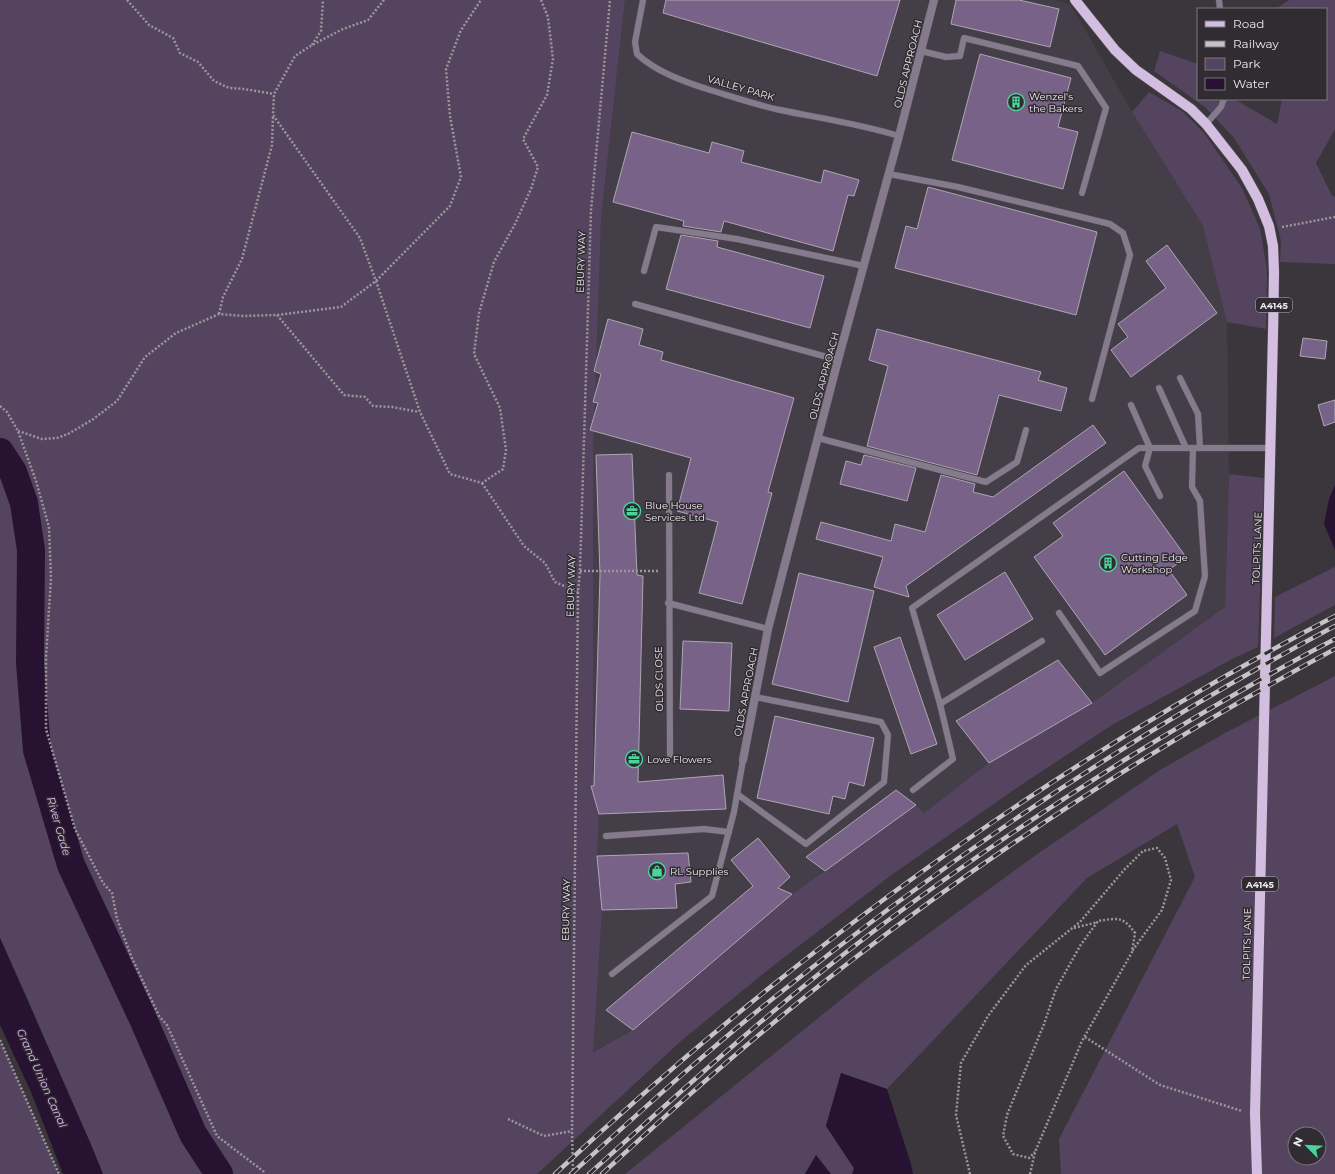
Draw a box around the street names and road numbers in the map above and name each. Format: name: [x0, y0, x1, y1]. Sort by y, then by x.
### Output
street label: OLDS APPROACH: [891, 19, 925, 109]
street label: VALLEY PARK: [706, 72, 777, 104]
street label: EBURY WAY: [573, 230, 589, 293]
road number: A4145: [1256, 298, 1292, 312]
street label: OLDS APPROACH: [806, 331, 842, 421]
street label: TOLPITS LANE: [1249, 511, 1265, 584]
street label: EBURY WAY: [563, 554, 579, 617]
street label: OLDS CLOSE: [652, 646, 666, 712]
street label: OLDS APPROACH: [731, 646, 761, 738]
road number: A4145: [1242, 877, 1278, 891]
street label: EBURY WAY: [559, 878, 573, 941]
street label: TOLPITS LANE: [1240, 907, 1254, 980]

